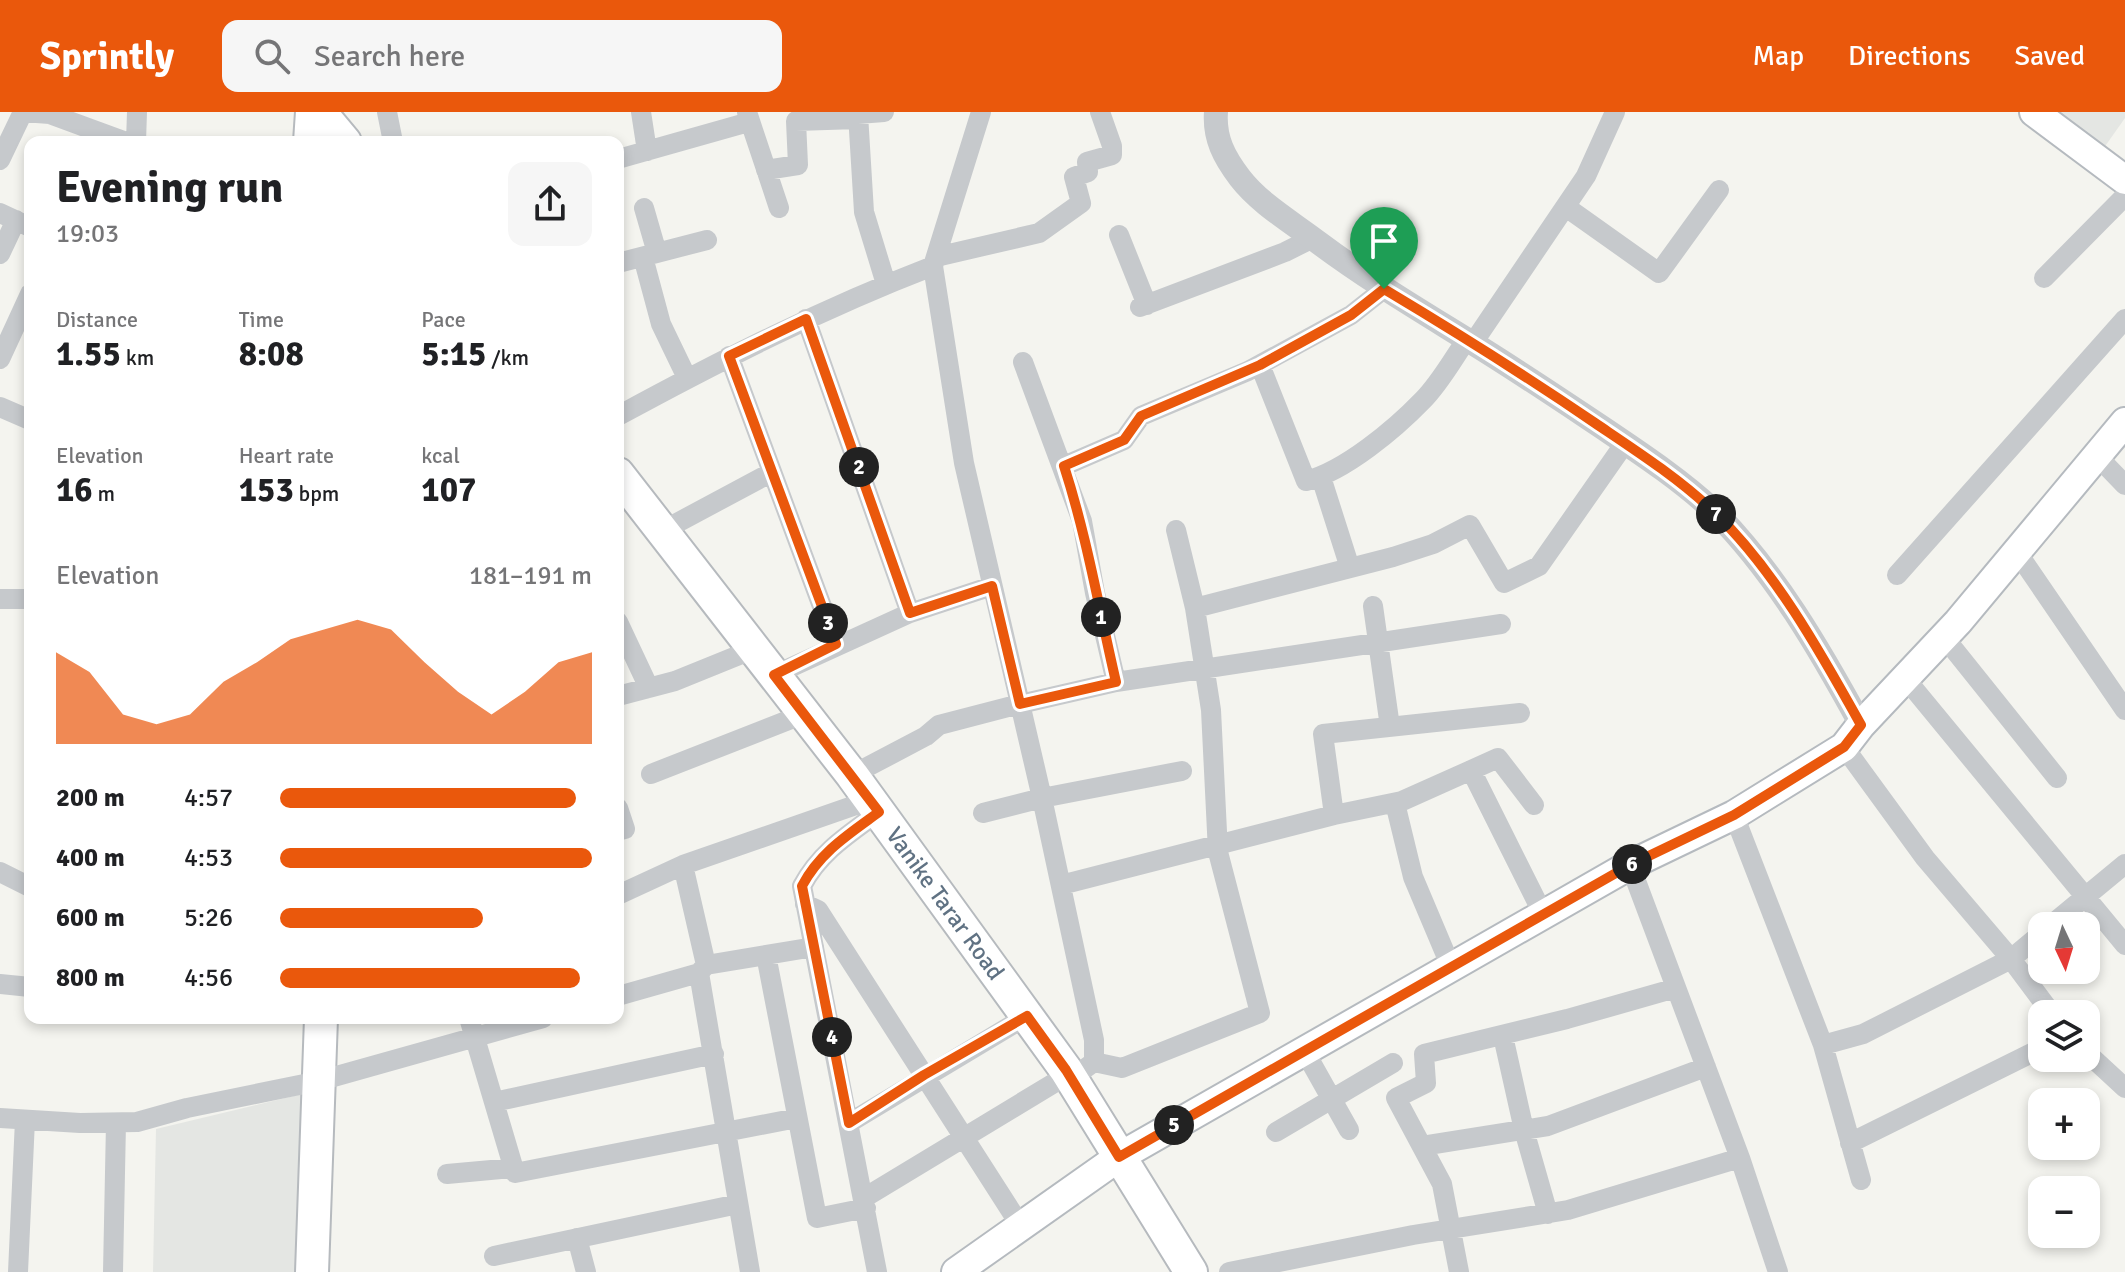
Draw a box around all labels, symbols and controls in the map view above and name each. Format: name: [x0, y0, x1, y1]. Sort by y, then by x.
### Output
search box: [222, 20, 782, 92]
text: Sprintly: [40, 33, 174, 80]
icon: search: [250, 34, 294, 78]
text: Search here: [314, 38, 465, 75]
text: Map: [1752, 39, 1804, 73]
text: Directions: [1848, 39, 1970, 73]
text: Saved: [2014, 39, 2085, 73]
text: Evening run: [56, 161, 283, 215]
button: share: [508, 162, 592, 246]
pin: [1350, 207, 1418, 289]
text: 19:03: [56, 218, 119, 250]
icon: arrive: [1362, 219, 1406, 263]
text: Distance: [56, 306, 138, 333]
text: Time: [239, 306, 284, 333]
text: Pace: [421, 306, 466, 333]
text: 1.55: [56, 333, 121, 375]
text: 8:08: [239, 333, 304, 375]
text: 5:15: [421, 333, 486, 375]
text: km: [121, 344, 154, 371]
text: /km: [486, 344, 529, 371]
text: Elevation: [56, 442, 144, 469]
text: Heart rate: [239, 442, 334, 469]
text: kcal: [421, 442, 460, 469]
pin: 2: [839, 447, 879, 487]
text: 2: [853, 453, 865, 480]
text: 16: [56, 469, 93, 511]
text: 153: [239, 469, 294, 511]
text: 107: [421, 469, 476, 511]
text: m: [93, 480, 115, 507]
text: bpm: [294, 480, 339, 507]
pin: 7: [1696, 494, 1736, 534]
text: 7: [1710, 500, 1722, 527]
text: Elevation: [56, 560, 160, 592]
text: 181–191 m: [469, 560, 592, 592]
pin: 1: [1081, 597, 1121, 637]
pin: 3: [808, 603, 848, 643]
text: 1: [1095, 603, 1107, 630]
text: 3: [822, 609, 834, 636]
text: 200 m: [56, 782, 125, 814]
text: 4:57: [184, 782, 233, 814]
street label: Vanike Tarar Road: [880, 821, 1011, 986]
text: 400 m: [56, 842, 125, 874]
text: 4:53: [184, 842, 233, 874]
pin: 6: [1612, 844, 1652, 884]
text: 6: [1626, 850, 1638, 877]
text: 600 m: [56, 902, 125, 934]
text: 5:26: [184, 902, 233, 934]
north arrow: [2028, 912, 2100, 984]
map controls: [2028, 912, 2100, 1248]
text: 800 m: [56, 962, 125, 994]
text: 4:56: [184, 962, 233, 994]
button: layers: [2028, 1000, 2100, 1072]
pin: 4: [812, 1017, 852, 1057]
text: 4: [826, 1023, 838, 1050]
button: +: [2028, 1088, 2100, 1160]
pin: 5: [1154, 1105, 1194, 1145]
text: 5: [1168, 1111, 1180, 1138]
button: −: [2028, 1176, 2100, 1248]

